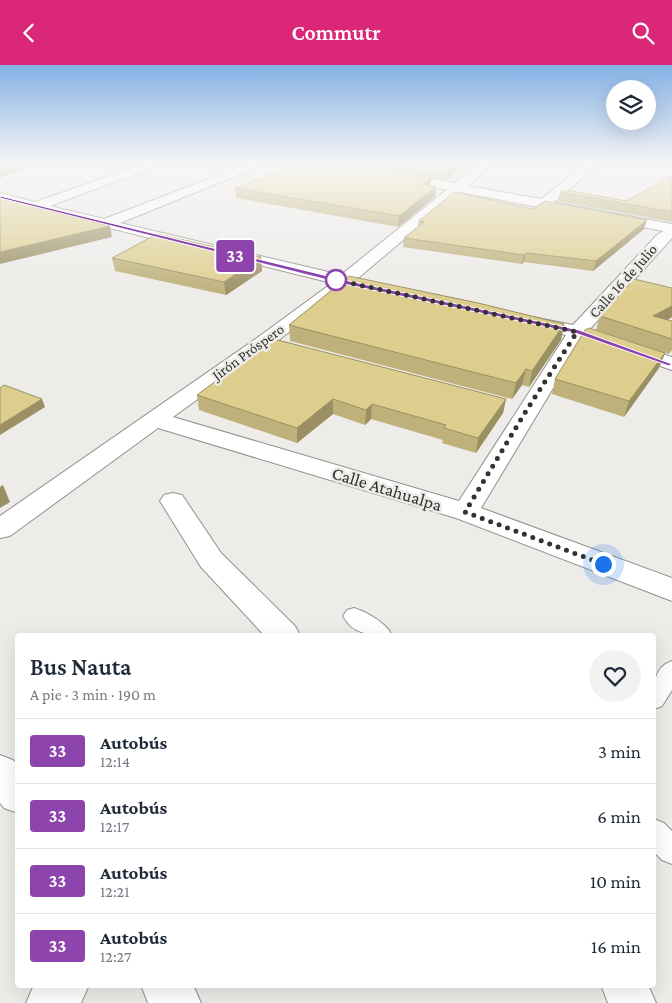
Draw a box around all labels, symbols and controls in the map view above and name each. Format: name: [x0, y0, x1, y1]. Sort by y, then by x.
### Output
icon: back: [15, 19, 43, 47]
icon: search: [629, 19, 657, 47]
text: Commutr: [291, 20, 381, 45]
map controls: [606, 80, 656, 130]
button: layers: [606, 80, 656, 130]
line badge: 33: [212, 240, 258, 272]
street label: Calle 16 de Julio: [586, 241, 661, 322]
text: 33: [226, 246, 244, 266]
unlabelled marker: [325, 269, 347, 291]
street label: Jirón Próspero: [207, 321, 288, 385]
street label: Calle Atahualpa: [330, 463, 444, 515]
your location: [591, 552, 616, 577]
button: heart: [589, 650, 641, 702]
text: Bus Nauta: [30, 653, 131, 680]
text: A pie · 3 min · 190 m: [30, 686, 156, 703]
text: Autobús: [100, 732, 167, 753]
text: 33: [49, 741, 66, 761]
text: 3 min: [598, 741, 641, 762]
text: 12:14: [100, 753, 130, 770]
text: Autobús: [100, 797, 167, 818]
text: 33: [49, 806, 66, 826]
text: 6 min: [597, 806, 641, 827]
text: 12:17: [100, 818, 129, 835]
text: Autobús: [100, 862, 167, 883]
text: 33: [49, 871, 66, 891]
text: 10 min: [590, 871, 641, 892]
text: 12:21: [100, 883, 130, 900]
text: Autobús: [100, 927, 167, 948]
text: 33: [49, 936, 66, 956]
text: 16 min: [591, 936, 641, 957]
text: 12:27: [100, 948, 131, 965]

